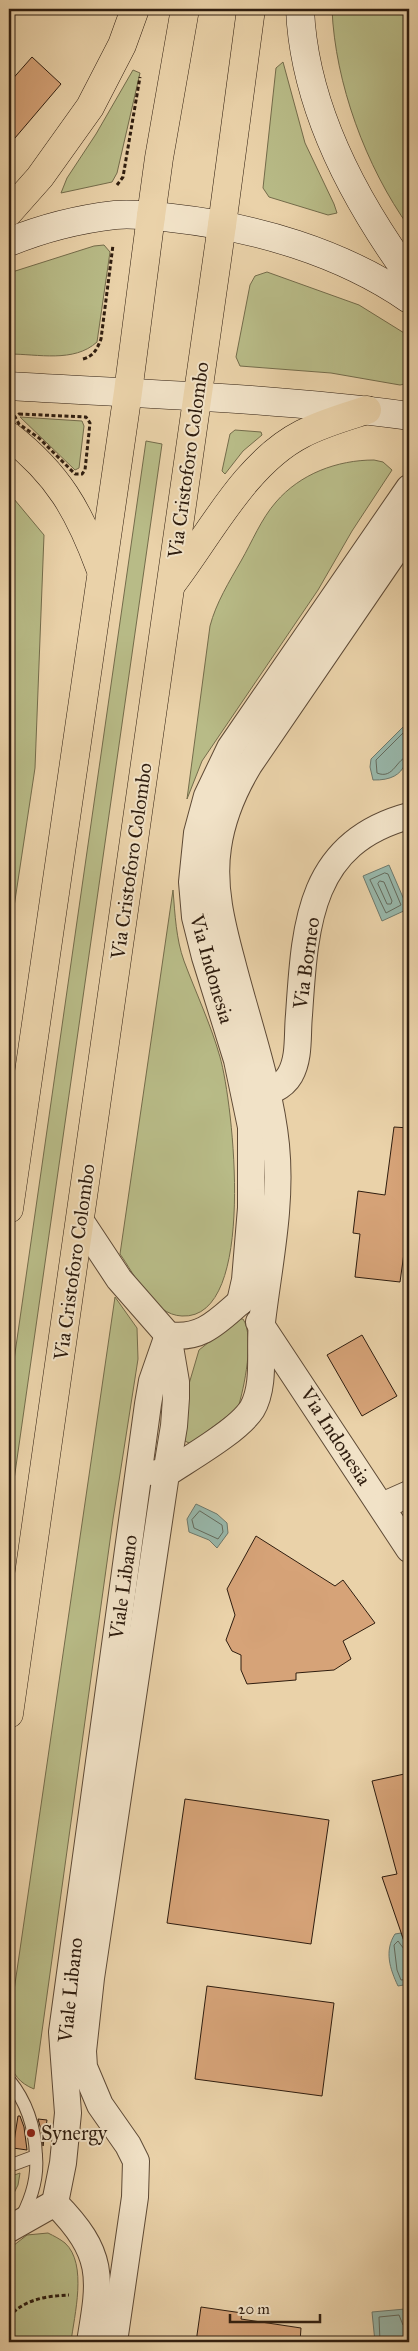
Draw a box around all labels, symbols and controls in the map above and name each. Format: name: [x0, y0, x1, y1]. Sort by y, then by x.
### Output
street label: Via Cristoforo Colombo: [162, 360, 214, 561]
street label: Via Cristoforo Colombo: [105, 761, 157, 962]
street label: Via Indonesia: [185, 911, 239, 1027]
street label: Via Borneo: [288, 916, 324, 1011]
street label: Via Cristoforo Colombo: [48, 1162, 100, 1363]
street label: Via Indonesia: [295, 1382, 377, 1490]
street label: Viale Libano: [104, 1533, 142, 1642]
street label: Viale Libano: [52, 1936, 87, 2045]
place label: Synergy: [41, 2121, 108, 2146]
marker: Synergy: [25, 2127, 37, 2139]
scale bar: [230, 2291, 320, 2323]
text: 20 m: [238, 2300, 270, 2318]

